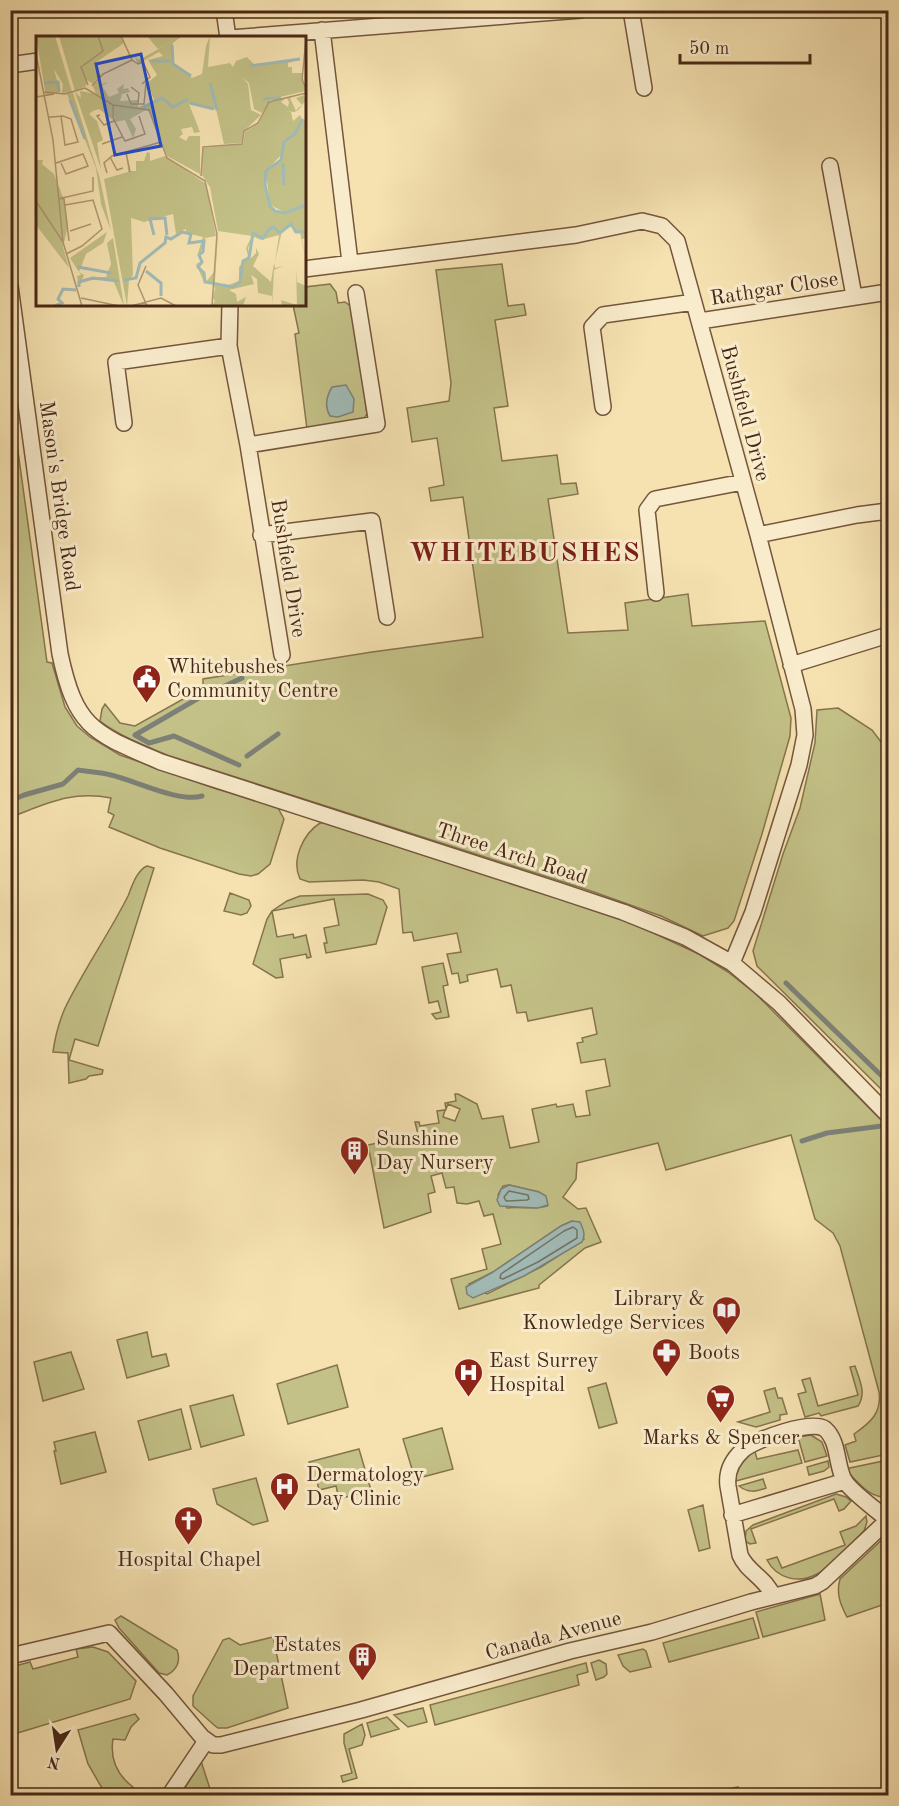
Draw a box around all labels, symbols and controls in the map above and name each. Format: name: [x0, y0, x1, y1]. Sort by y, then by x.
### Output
scale bar: [680, 27, 810, 65]
inset map: [36, 36, 306, 306]
text: 50 m: [689, 40, 729, 58]
street label: Rathgar Close: [709, 269, 840, 310]
street label: Bushfield Drive: [716, 343, 773, 484]
street label: Mason's Bridge Road: [35, 400, 82, 593]
street label: Bushfield Drive: [266, 497, 309, 639]
district label: WHITEBUSHES: [409, 540, 641, 567]
place label: Whitebushes Community Centre: [167, 657, 338, 702]
public building icon: Whitebushes Community Centre: [130, 662, 162, 704]
street label: Three Arch Road: [433, 820, 590, 889]
place label: Sunshine Day Nursery: [376, 1129, 494, 1174]
building icon: Sunshine Day Nursery: [339, 1134, 371, 1176]
place label: Library & Knowledge Services: [522, 1289, 705, 1334]
library icon: Library & Knowledge Services: [710, 1294, 742, 1336]
pharmacy icon: Boots: [651, 1336, 683, 1378]
place label: Boots: [688, 1343, 740, 1364]
place label: East Surrey Hospital: [489, 1351, 598, 1396]
hospital icon: East Surrey Hospital: [452, 1356, 484, 1398]
supermarket icon: Marks & Spencer: [705, 1382, 737, 1424]
place label: Marks & Spencer: [642, 1428, 800, 1449]
place label: Dermatology Day Clinic: [306, 1465, 424, 1510]
hospital icon: Dermatology Day Clinic: [269, 1470, 301, 1512]
church icon: Hospital Chapel: [173, 1504, 205, 1546]
place label: Hospital Chapel: [117, 1550, 261, 1571]
street label: Canada Avenue: [483, 1608, 624, 1665]
place label: Estates Department: [233, 1635, 341, 1680]
building icon: Estates Department: [346, 1640, 378, 1682]
north arrow: [27, 1719, 87, 1779]
text: N: [46, 1752, 62, 1771]

